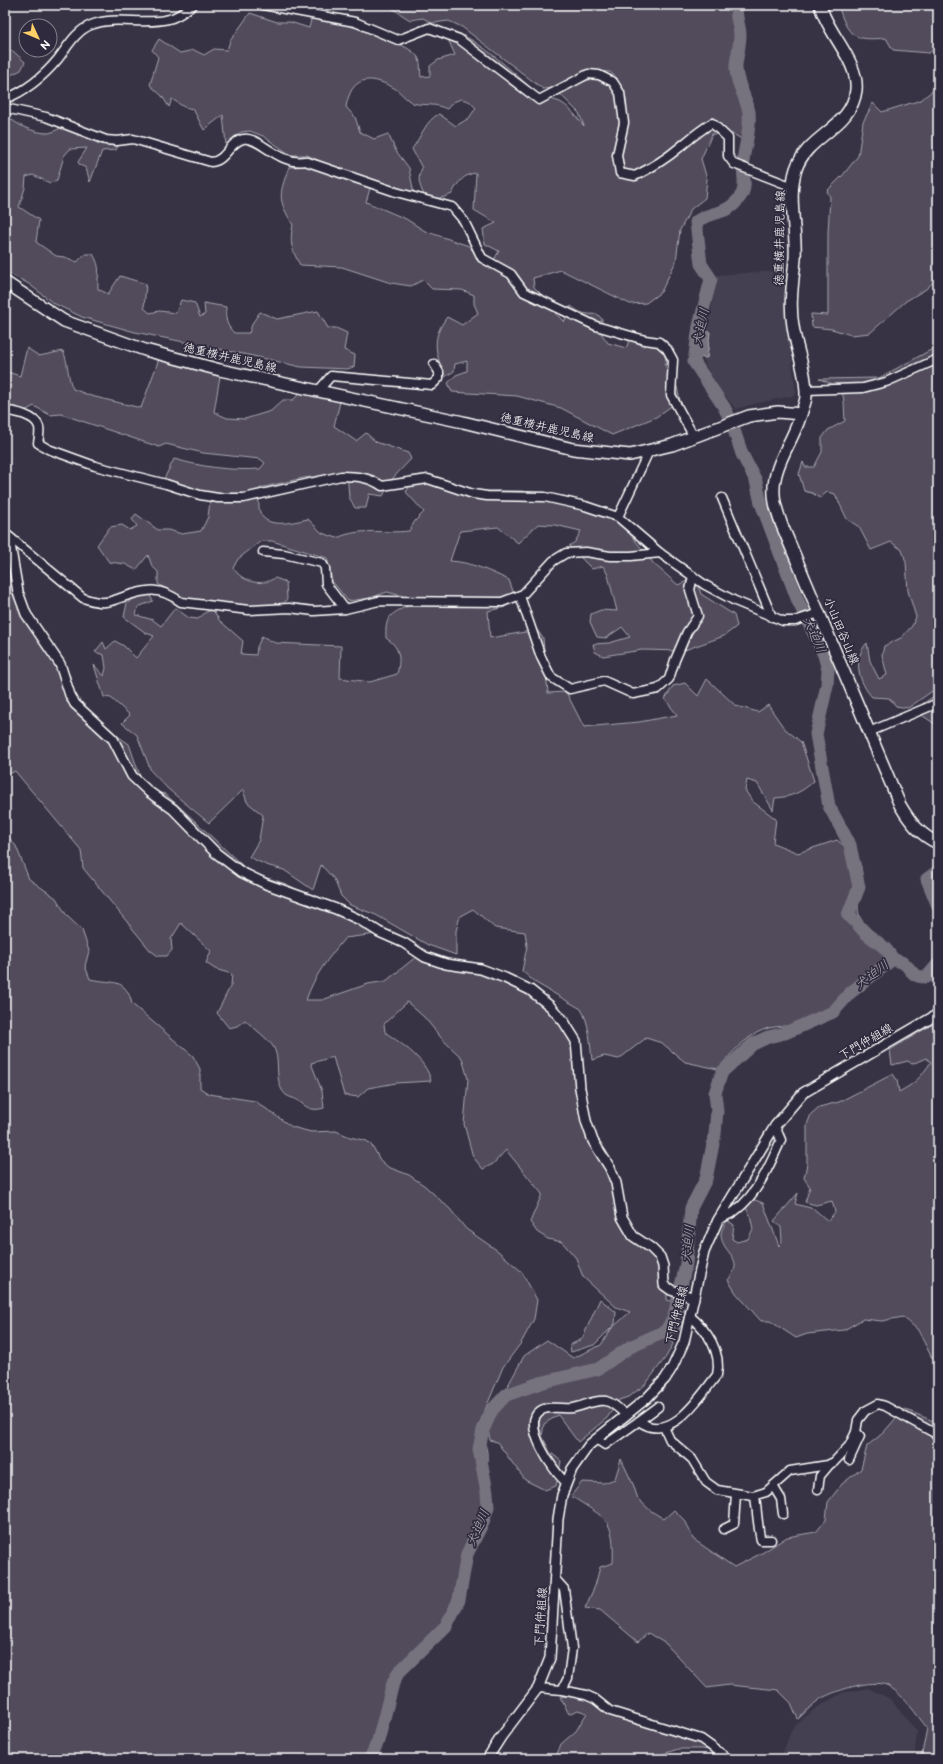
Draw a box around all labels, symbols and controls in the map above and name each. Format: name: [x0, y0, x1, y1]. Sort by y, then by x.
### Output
north arrow: [18, 18, 58, 58]
text: N: [37, 37, 52, 52]
street label: 徳重横井鹿児島線: [772, 190, 788, 286]
water label: 犬迫川: [689, 306, 713, 348]
street label: 徳重横井鹿児島線: [182, 340, 278, 376]
street label: 徳重横井鹿児島線: [499, 410, 595, 446]
street label: 小山田谷山線: [820, 595, 862, 667]
water label: 犬迫川: [799, 614, 829, 656]
water label: 犬迫川: [852, 957, 892, 993]
street label: 下門仲組線: [836, 1021, 896, 1063]
water label: 犬迫川: [678, 1224, 698, 1264]
street label: 下門仲組線: [662, 1284, 692, 1346]
water label: 犬迫川: [463, 1507, 493, 1549]
street label: 下門仲組線: [531, 1587, 551, 1647]

